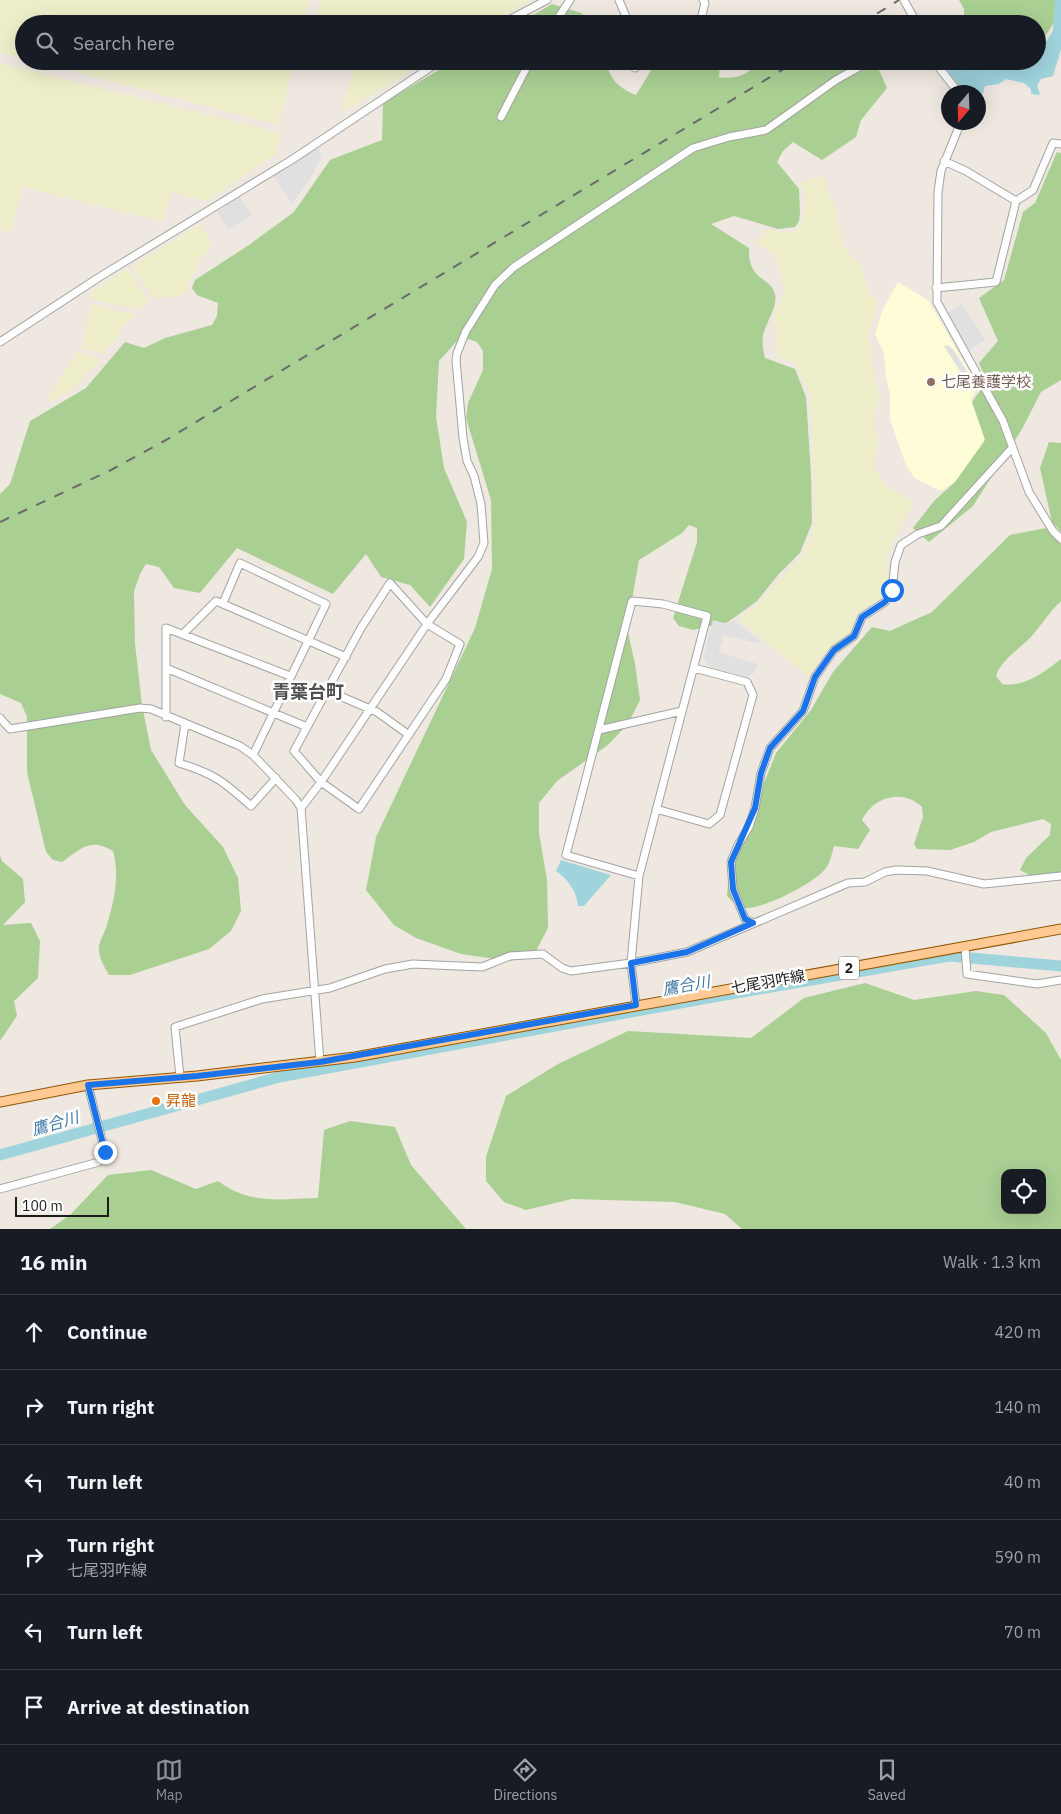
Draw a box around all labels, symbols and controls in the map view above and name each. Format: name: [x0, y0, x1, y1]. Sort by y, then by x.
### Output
search box: [15, 15, 1046, 70]
icon: search: [33, 29, 61, 57]
text: Search here: [73, 31, 175, 55]
north arrow: [941, 85, 986, 130]
place label: 七尾養護学校: [941, 372, 1031, 391]
marker: 七尾養護学校: [925, 376, 937, 388]
route start: [881, 579, 904, 602]
district label: 青葉台町: [272, 680, 344, 703]
road number: 2: [839, 956, 859, 980]
street label: 七尾羽咋線: [729, 966, 807, 997]
water label: 鷹合川: [661, 971, 713, 999]
place label: 昇龍: [166, 1091, 196, 1110]
marker: 昇龍: [150, 1095, 162, 1107]
water label: 鷹合川: [29, 1106, 83, 1139]
route end: [94, 1141, 117, 1164]
map controls: [1001, 1169, 1046, 1214]
button: locate: [1001, 1169, 1046, 1214]
scale bar: [15, 1194, 109, 1217]
text: 100 m: [22, 1197, 63, 1215]
text: 16 min: [20, 1248, 87, 1276]
text: Walk · 1.3 km: [943, 1252, 1041, 1272]
icon: ahead: [20, 1318, 48, 1346]
text: Continue: [67, 1320, 147, 1344]
text: 420 m: [994, 1322, 1041, 1342]
icon: right: [20, 1393, 48, 1421]
text: Turn right: [67, 1395, 154, 1419]
text: 140 m: [994, 1397, 1041, 1417]
icon: left: [20, 1468, 48, 1496]
text: Turn left: [67, 1470, 143, 1494]
text: 40 m: [1004, 1472, 1041, 1492]
text: Turn right: [67, 1533, 154, 1557]
icon: right: [20, 1543, 48, 1571]
text: 590 m: [994, 1547, 1041, 1567]
text: 七尾羽咋線: [67, 1560, 147, 1580]
icon: left: [20, 1618, 48, 1646]
text: Turn left: [67, 1620, 143, 1644]
text: 70 m: [1004, 1622, 1041, 1642]
icon: arrive: [20, 1693, 48, 1721]
text: Arrive at destination: [67, 1695, 250, 1719]
tab: Map: [155, 1756, 183, 1804]
tab: Directions: [494, 1756, 557, 1804]
tab: Saved: [868, 1756, 906, 1804]

